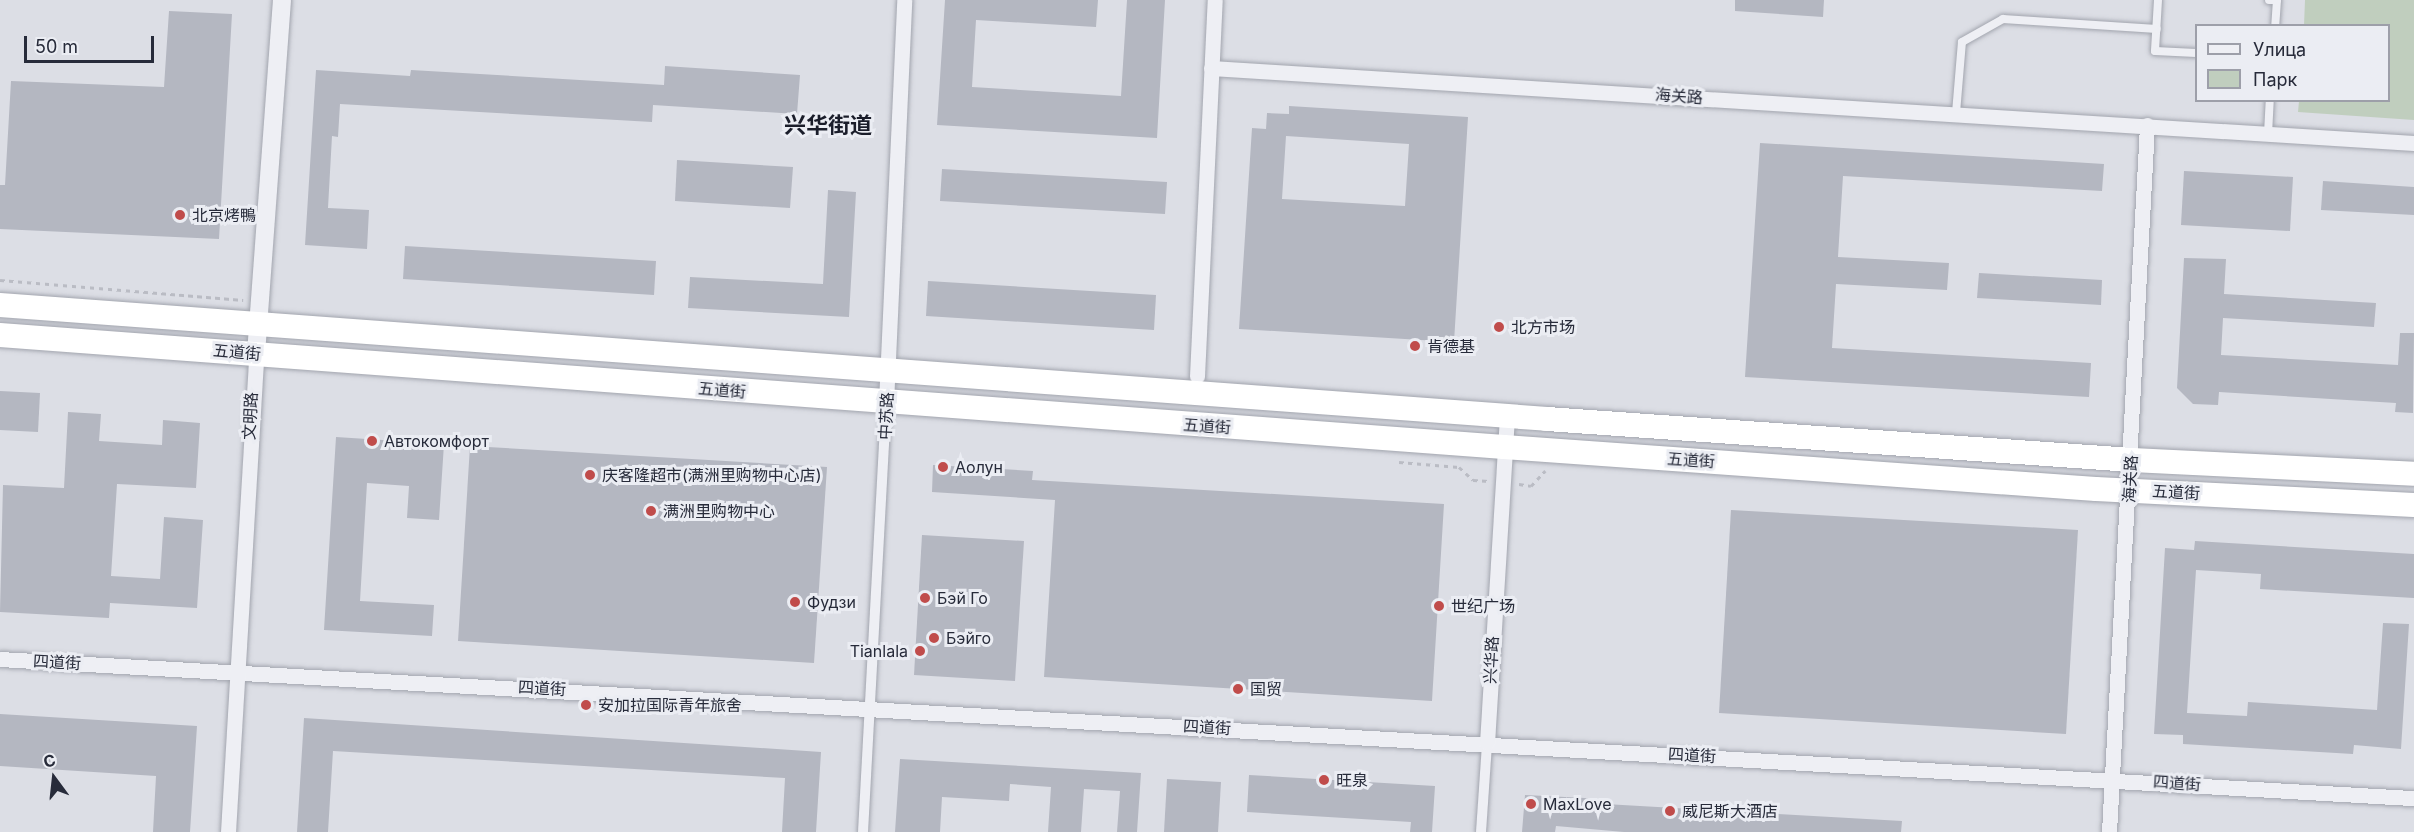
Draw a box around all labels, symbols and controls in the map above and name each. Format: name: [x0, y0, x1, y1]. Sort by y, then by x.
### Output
scale bar: [27, 24, 158, 62]
legend: [2195, 24, 2390, 102]
text: 50 m: [35, 36, 78, 57]
text: Улица: [2253, 39, 2306, 60]
text: Парк: [2253, 69, 2297, 90]
street label: 海关路: [1654, 85, 1704, 107]
district label: 兴华街道: [784, 113, 872, 139]
place label: 北京烤鴨: [192, 205, 256, 225]
marker: 北京烤鴨: [173, 208, 187, 222]
place label: 北方市场: [1511, 317, 1575, 337]
marker: 北方市场: [1492, 320, 1506, 334]
place label: 肯德基: [1427, 336, 1475, 356]
marker: 肯德基: [1408, 339, 1422, 353]
street label: 五道街: [212, 340, 262, 364]
street label: 五道街: [697, 378, 747, 402]
street label: 文明路: [239, 392, 261, 440]
street label: 中苏路: [875, 392, 897, 440]
street label: 五道街: [1182, 415, 1232, 437]
place label: Автокомфорт: [384, 431, 489, 451]
marker: Автокомфорт: [365, 434, 379, 448]
street label: 五道街: [1666, 449, 1716, 471]
street label: 海关路: [2119, 455, 2141, 503]
place label: Аолун: [955, 457, 1003, 477]
marker: Аолун: [936, 460, 950, 474]
place label: 庆客隆超市(满洲里购物中心店): [602, 465, 822, 485]
marker: 庆客隆超市(满洲里购物中心店): [583, 468, 597, 482]
street label: 五道街: [2152, 481, 2200, 503]
place label: 满洲里购物中心: [663, 501, 775, 521]
marker: 满洲里购物中心: [644, 504, 658, 518]
place label: Бэй Го: [937, 588, 988, 608]
marker: Бэй Го: [918, 591, 932, 605]
place label: Фудзи: [807, 592, 856, 612]
marker: Фудзи: [788, 595, 802, 609]
place label: 世纪广场: [1451, 596, 1515, 616]
marker: 世纪广场: [1432, 599, 1446, 613]
place label: Бэйго: [946, 628, 991, 648]
marker: Бэйго: [927, 631, 941, 645]
street label: 兴华路: [1480, 636, 1502, 684]
place label: Tianlala: [850, 641, 908, 661]
marker: Tianlala: [913, 644, 927, 658]
street label: 四道街: [33, 651, 81, 673]
street label: 四道街: [518, 677, 566, 699]
place label: 国贸: [1250, 679, 1282, 699]
marker: 国贸: [1231, 682, 1245, 696]
place label: 安加拉国际青年旅舍: [598, 695, 742, 715]
marker: 安加拉国际青年旅舍: [579, 698, 593, 712]
street label: 四道街: [1183, 716, 1231, 738]
street label: 四道街: [1668, 744, 1716, 766]
north arrow: [24, 748, 84, 808]
text: С: [41, 749, 58, 772]
place label: 旺泉: [1336, 770, 1368, 790]
street label: 四道街: [2152, 772, 2202, 794]
marker: 旺泉: [1317, 773, 1331, 787]
place label: MaxLove: [1543, 794, 1612, 814]
marker: MaxLove: [1524, 797, 1538, 811]
place label: 威尼斯大酒店: [1682, 801, 1778, 821]
marker: 威尼斯大酒店: [1663, 804, 1677, 818]

